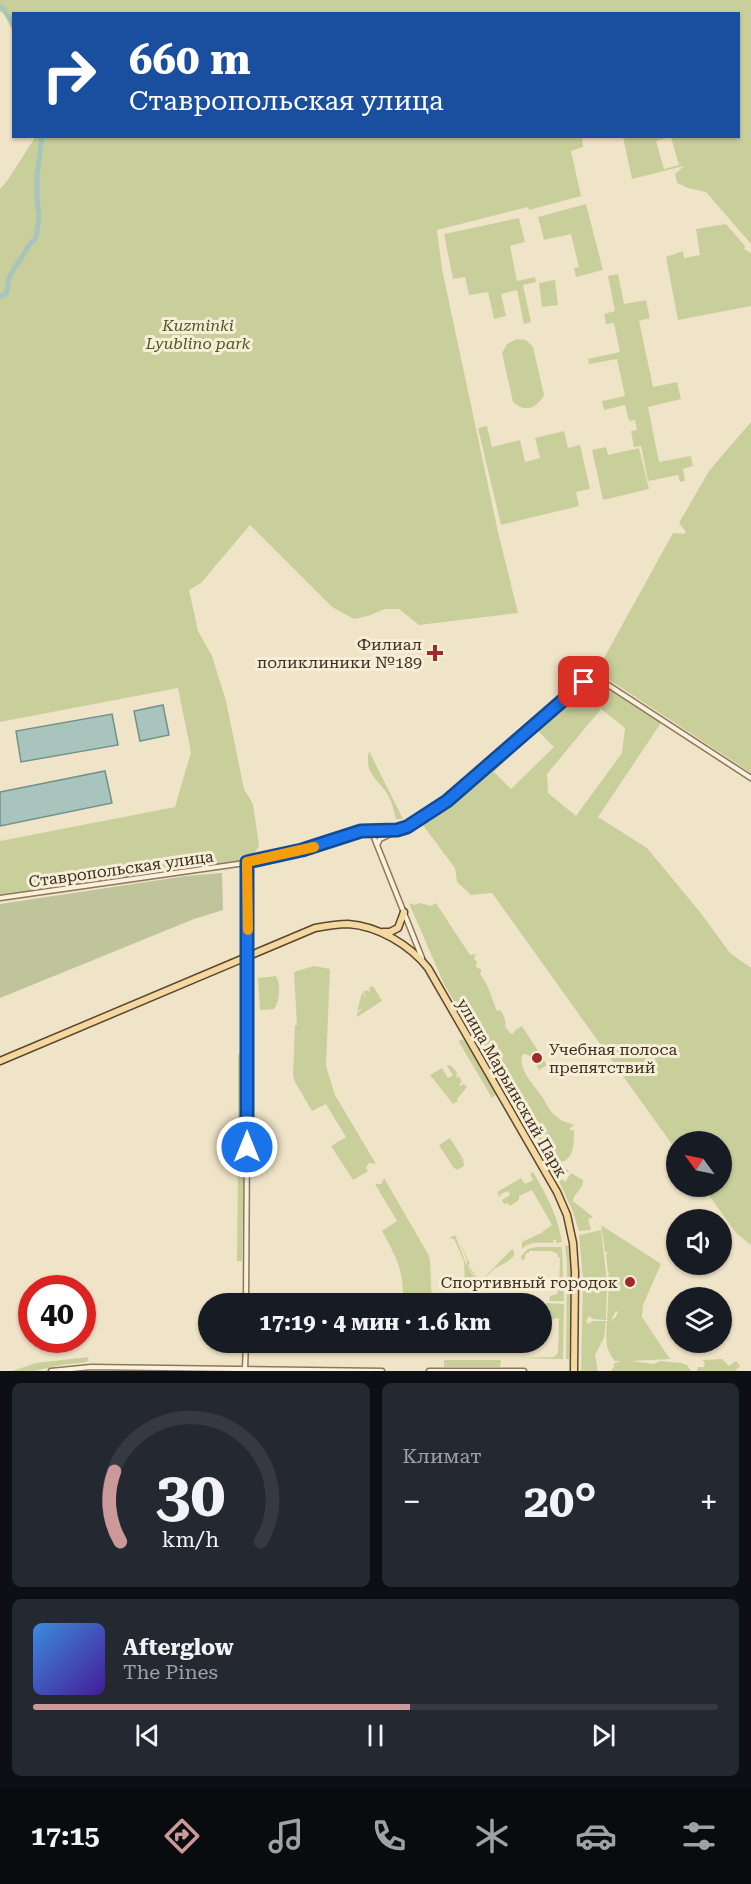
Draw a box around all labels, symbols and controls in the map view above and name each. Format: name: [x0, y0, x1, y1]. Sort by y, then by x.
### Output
text: 660 m: [129, 35, 251, 84]
icon: right: [30, 36, 108, 114]
text: Ставропольская улица: [129, 85, 444, 117]
park label: Kuzminki Lyublino park: [145, 316, 251, 353]
place label: Филиал поликлиники №189: [257, 635, 422, 672]
marker: Филиал поликлиники №189: [426, 644, 444, 662]
pin: [558, 656, 609, 707]
icon: arrive: [567, 665, 600, 698]
street label: Ставропольская улица: [27, 847, 215, 891]
street label: улица Марьинский Парк: [453, 995, 571, 1181]
place label: Учебная полоса препятствий: [549, 1040, 677, 1077]
marker: Учебная полоса препятствий: [530, 1051, 544, 1065]
position arrow: [215, 1115, 279, 1179]
north arrow: [666, 1131, 732, 1197]
map controls: [666, 1131, 732, 1353]
button: sound: [666, 1209, 732, 1275]
place label: Спортивный городок: [441, 1273, 618, 1292]
speed limit sign: 40: [18, 1275, 96, 1353]
marker: Спортивный городок: [623, 1275, 637, 1289]
button: layers: [666, 1287, 732, 1353]
text: 17:19 · 4 мин · 1.6 km: [259, 1310, 491, 1335]
text: Климат: [403, 1444, 482, 1468]
text: 30: [156, 1458, 226, 1531]
text: 20°: [524, 1475, 597, 1528]
text: −: [403, 1482, 421, 1521]
text: +: [700, 1482, 718, 1521]
text: km/h: [162, 1527, 220, 1552]
text: Afterglow: [123, 1635, 234, 1660]
text: The Pines: [123, 1660, 218, 1684]
icon: previous: [131, 1719, 164, 1752]
icon: pause: [359, 1719, 392, 1752]
icon: next: [587, 1719, 620, 1752]
icon: directions: [161, 1815, 203, 1857]
icon: music: [265, 1815, 307, 1857]
icon: phone: [368, 1815, 410, 1857]
icon: climate: [471, 1815, 513, 1857]
icon: car: [575, 1815, 617, 1857]
icon: filters: [678, 1815, 720, 1857]
text: 17:15: [31, 1820, 100, 1852]

